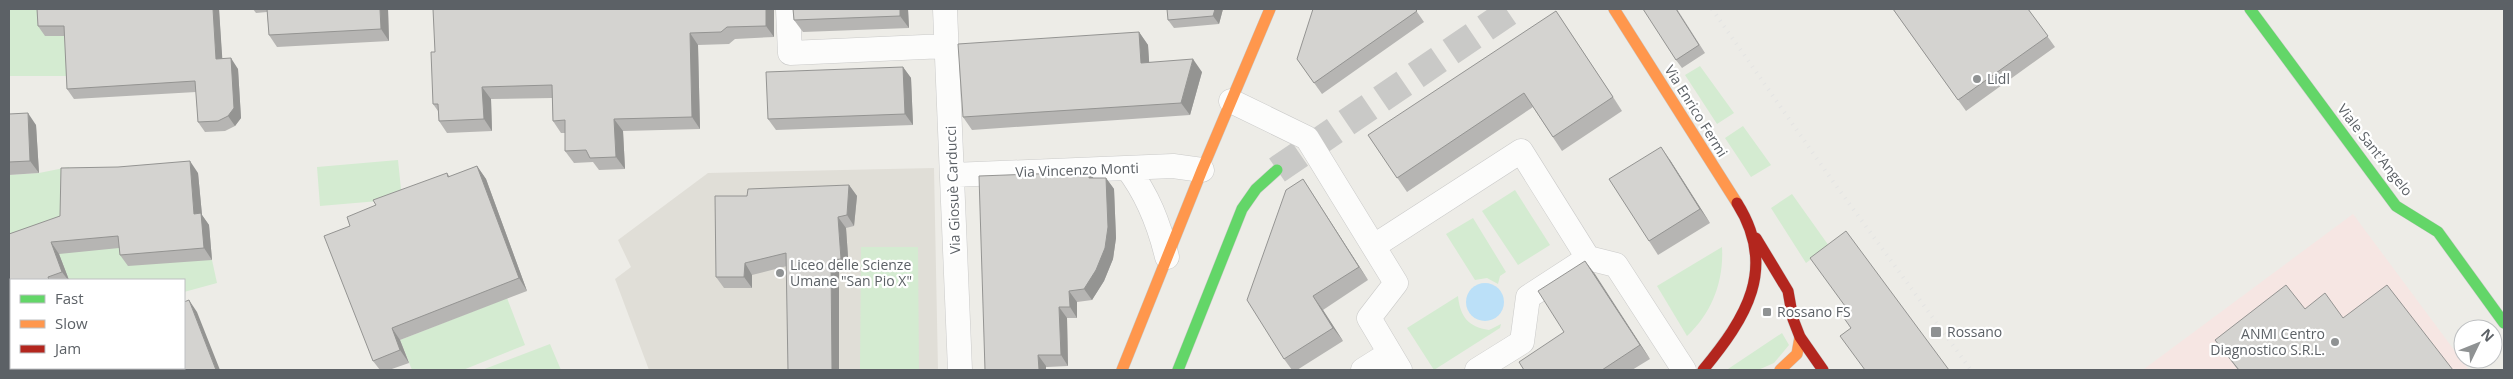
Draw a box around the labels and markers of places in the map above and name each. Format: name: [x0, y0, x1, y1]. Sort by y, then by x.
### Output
place label: Lidl: [1987, 69, 2010, 88]
marker: Lidl: [1971, 73, 1983, 85]
place label: Liceo delle Scienze Umane "San Pio X": [790, 255, 912, 290]
marker: Liceo delle Scienze Umane "San Pio X": [774, 267, 786, 279]
place label: Rossano FS: [1777, 302, 1851, 321]
marker: Rossano FS: [1761, 306, 1773, 318]
place label: Rossano: [1947, 322, 2002, 341]
place label: ANMI Centro Diagnostico S.R.L.: [2210, 324, 2325, 359]
marker: Rossano: [1929, 325, 1943, 339]
marker: ANMI Centro Diagnostico S.R.L.: [2329, 336, 2341, 348]

